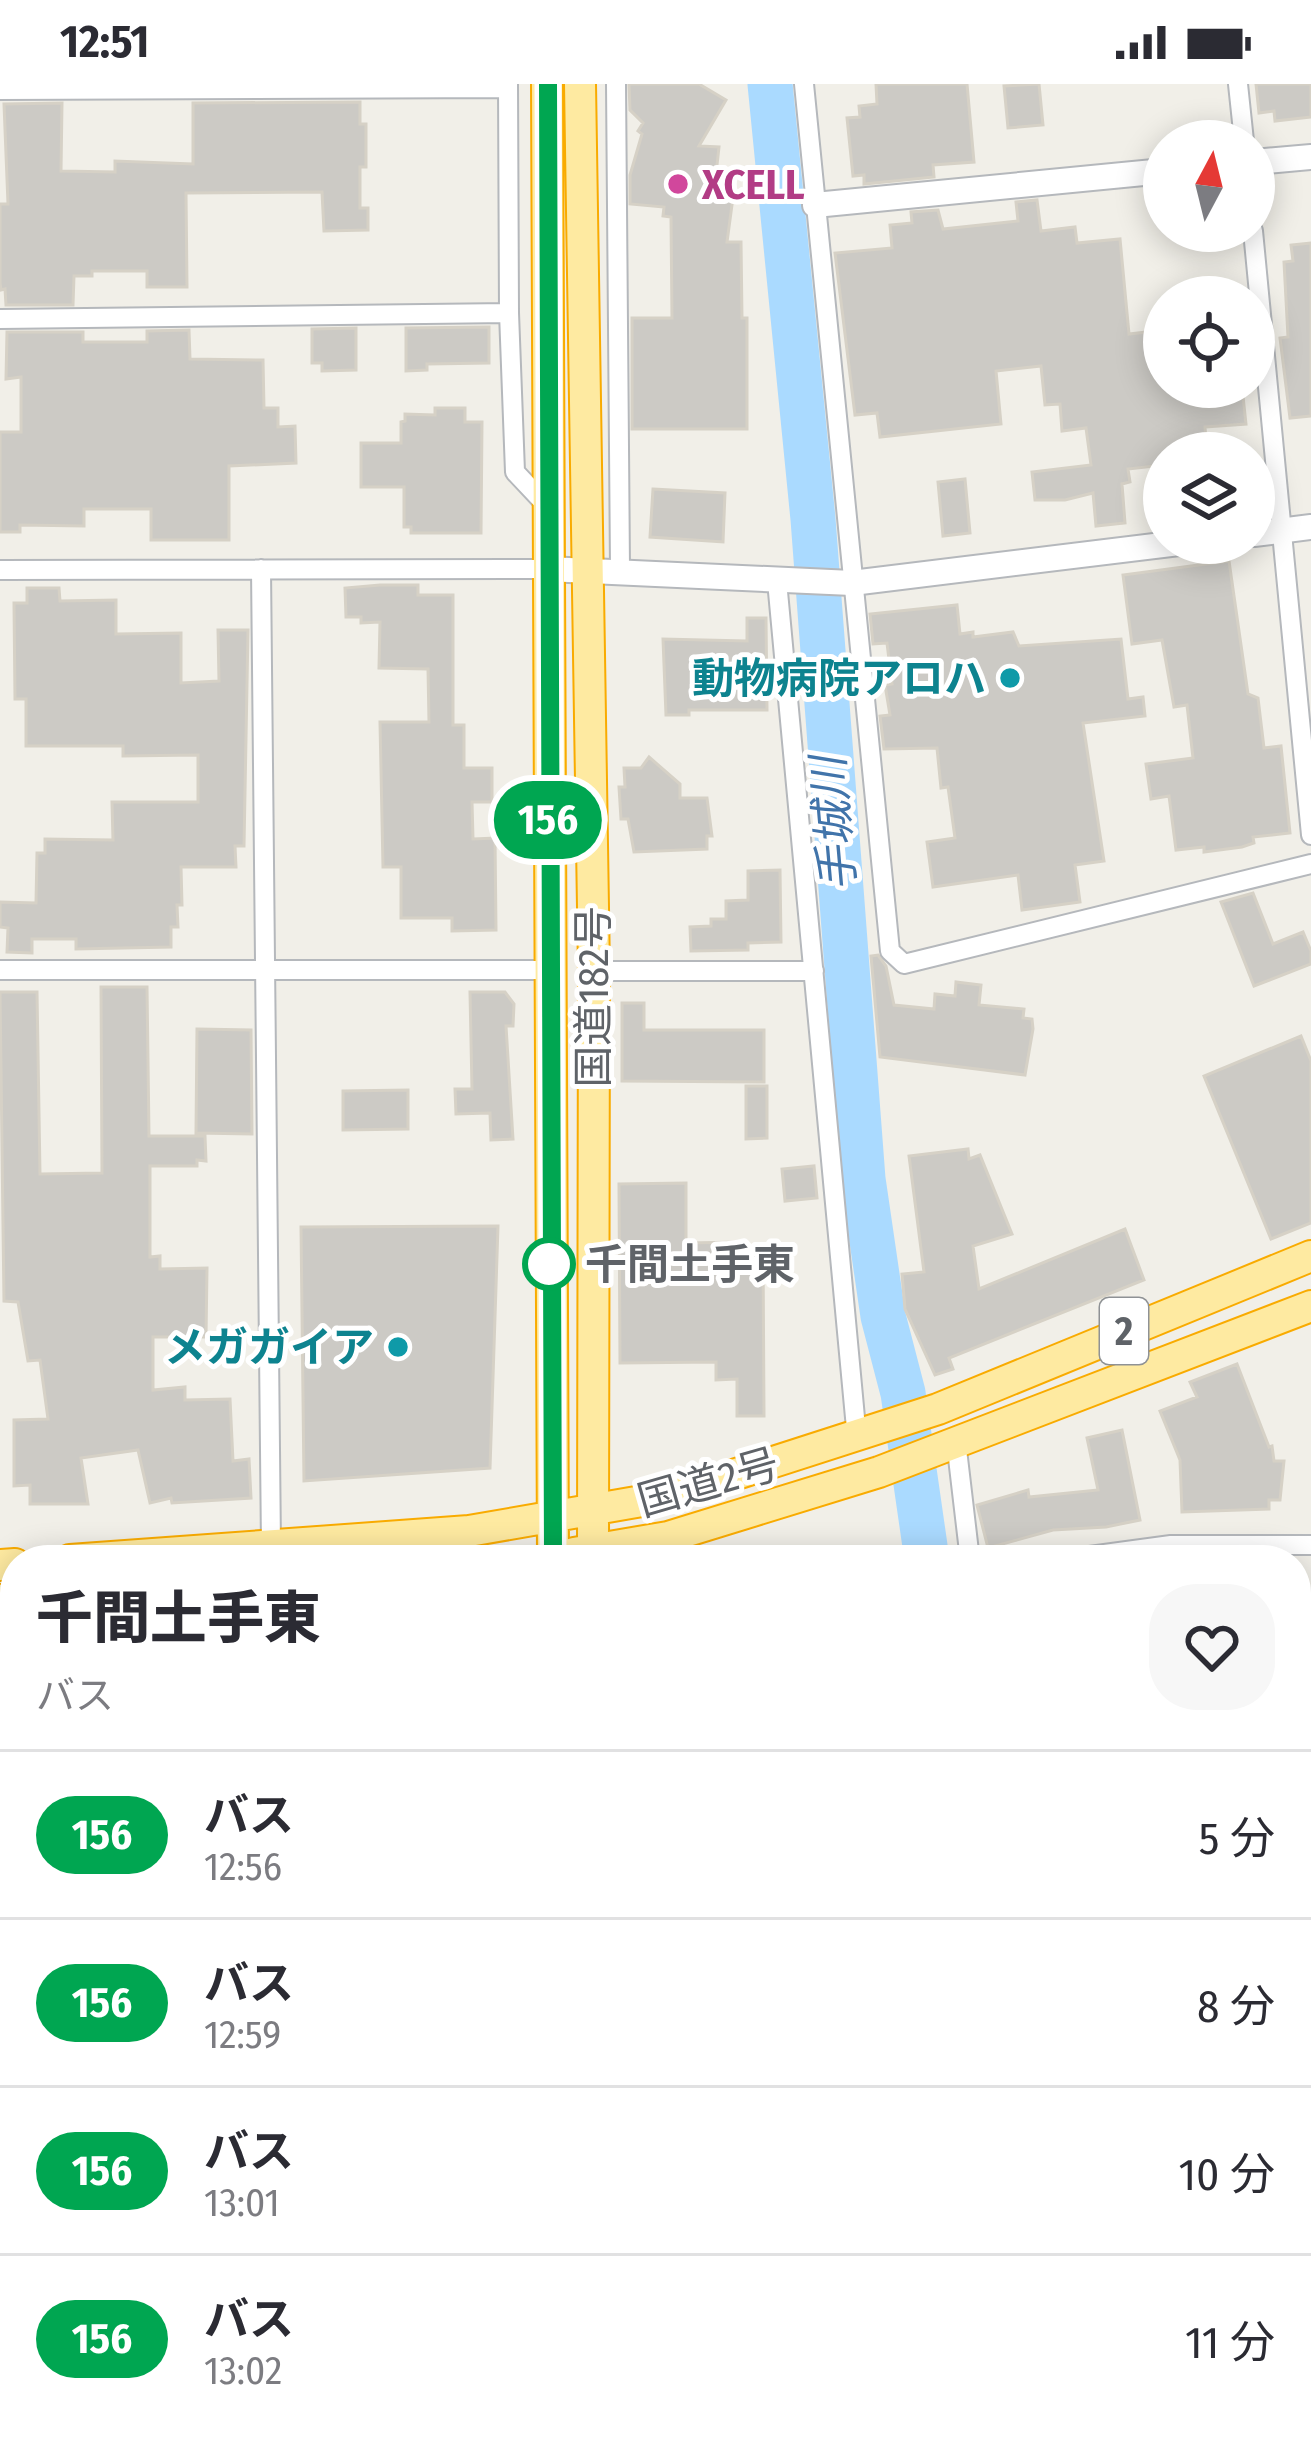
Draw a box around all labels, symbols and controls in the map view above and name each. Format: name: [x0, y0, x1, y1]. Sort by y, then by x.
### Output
text: 12:51: [60, 15, 149, 69]
north arrow: [1143, 120, 1275, 252]
map controls: [1143, 120, 1275, 564]
place label: XCELL: [701, 160, 805, 210]
marker: XCELL: [665, 171, 691, 197]
button: locate: [1143, 276, 1275, 408]
button: layers: [1143, 432, 1275, 564]
place label: 動物病院アロハ: [692, 654, 986, 704]
marker: 動物病院アロハ: [997, 665, 1023, 691]
water label: 手城川: [801, 750, 867, 894]
line badge: 156: [479, 781, 617, 859]
text: 156: [518, 795, 578, 845]
street label: 国道182号: [569, 906, 619, 1088]
marker: 千間土手東: [524, 1239, 574, 1289]
place label: 千間土手東: [585, 1240, 795, 1290]
road number: 2: [1100, 1298, 1148, 1364]
place label: メガガイア: [164, 1323, 374, 1373]
marker: メガガイア: [385, 1334, 411, 1360]
street label: 国道2号: [632, 1439, 785, 1527]
button: heart: [1149, 1584, 1275, 1710]
text: 千間土手東: [36, 1585, 321, 1653]
text: バス: [36, 1673, 114, 1719]
text: バス: [204, 1789, 294, 1843]
text: 156: [72, 1810, 132, 1860]
text: 5 分: [1199, 1812, 1275, 1866]
text: 12:56: [204, 1844, 282, 1890]
text: バス: [204, 1957, 294, 2011]
text: 156: [72, 1978, 132, 2028]
text: 8 分: [1197, 1980, 1275, 2034]
text: 12:59: [204, 2012, 281, 2058]
text: バス: [204, 2125, 294, 2179]
text: 156: [72, 2146, 132, 2196]
text: 10 分: [1178, 2148, 1275, 2202]
text: 13:01: [204, 2180, 280, 2226]
text: バス: [204, 2293, 294, 2347]
text: 156: [72, 2314, 132, 2364]
text: 11 分: [1185, 2316, 1275, 2370]
text: 13:02: [204, 2348, 282, 2394]

